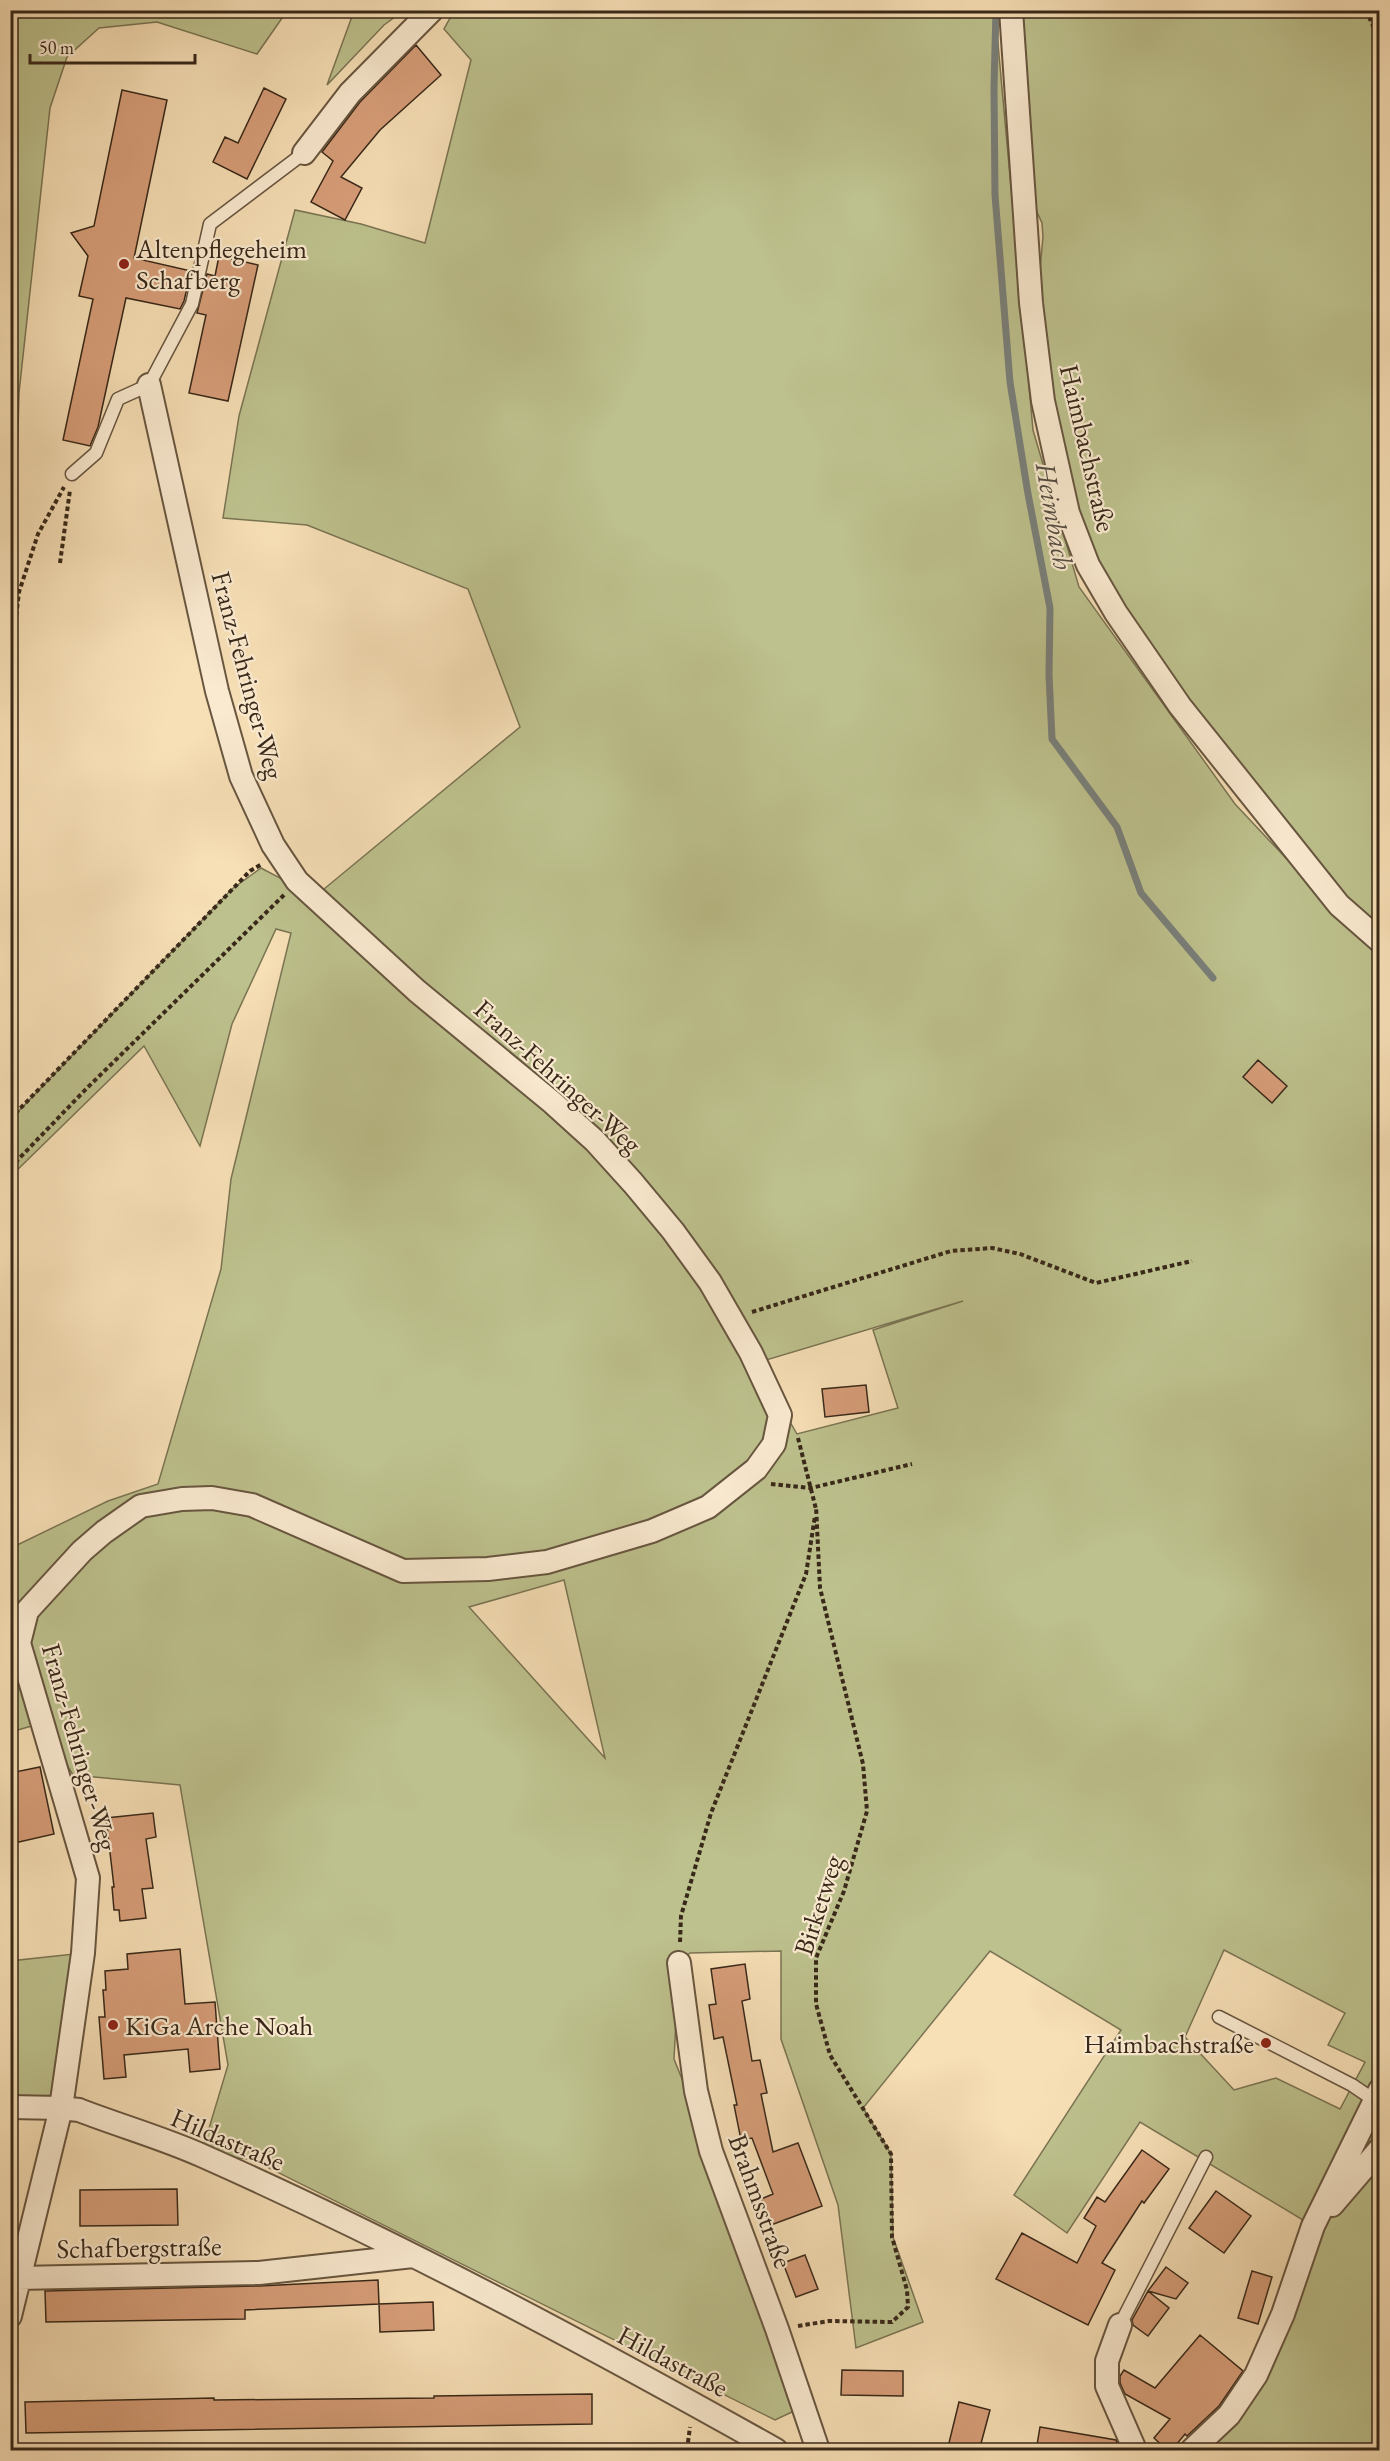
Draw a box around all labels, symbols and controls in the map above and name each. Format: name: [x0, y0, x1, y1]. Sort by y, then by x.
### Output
scale bar: [30, 27, 195, 65]
text: 50 m: [39, 36, 74, 59]
place label: Altenpflegeheim Schafberg: [135, 231, 307, 297]
marker: Altenpflegeheim Schafberg: [117, 257, 131, 271]
street label: Haimbachstraße: [1052, 361, 1124, 535]
water label: Heimbach: [1028, 459, 1082, 573]
street label: Franz-Fehringer-Weg: [203, 567, 293, 783]
street label: Franz-Fehringer-Weg: [467, 991, 649, 1161]
street label: Franz-Fehringer-Weg: [34, 1639, 126, 1855]
street label: Birketweg: [785, 1850, 851, 1960]
place label: KiGa Arche Noah: [125, 2008, 313, 2043]
marker: KiGa Arche Noah: [106, 2018, 120, 2032]
place label: Haimbachstraße: [1084, 2026, 1254, 2061]
marker: Haimbachstraße: [1259, 2036, 1273, 2050]
street label: Hildastraße: [166, 2099, 290, 2179]
street label: Brahmsstraße: [721, 2129, 801, 2273]
street label: Schafbergstraße: [56, 2228, 222, 2266]
street label: Hildastraße: [612, 2317, 734, 2405]

